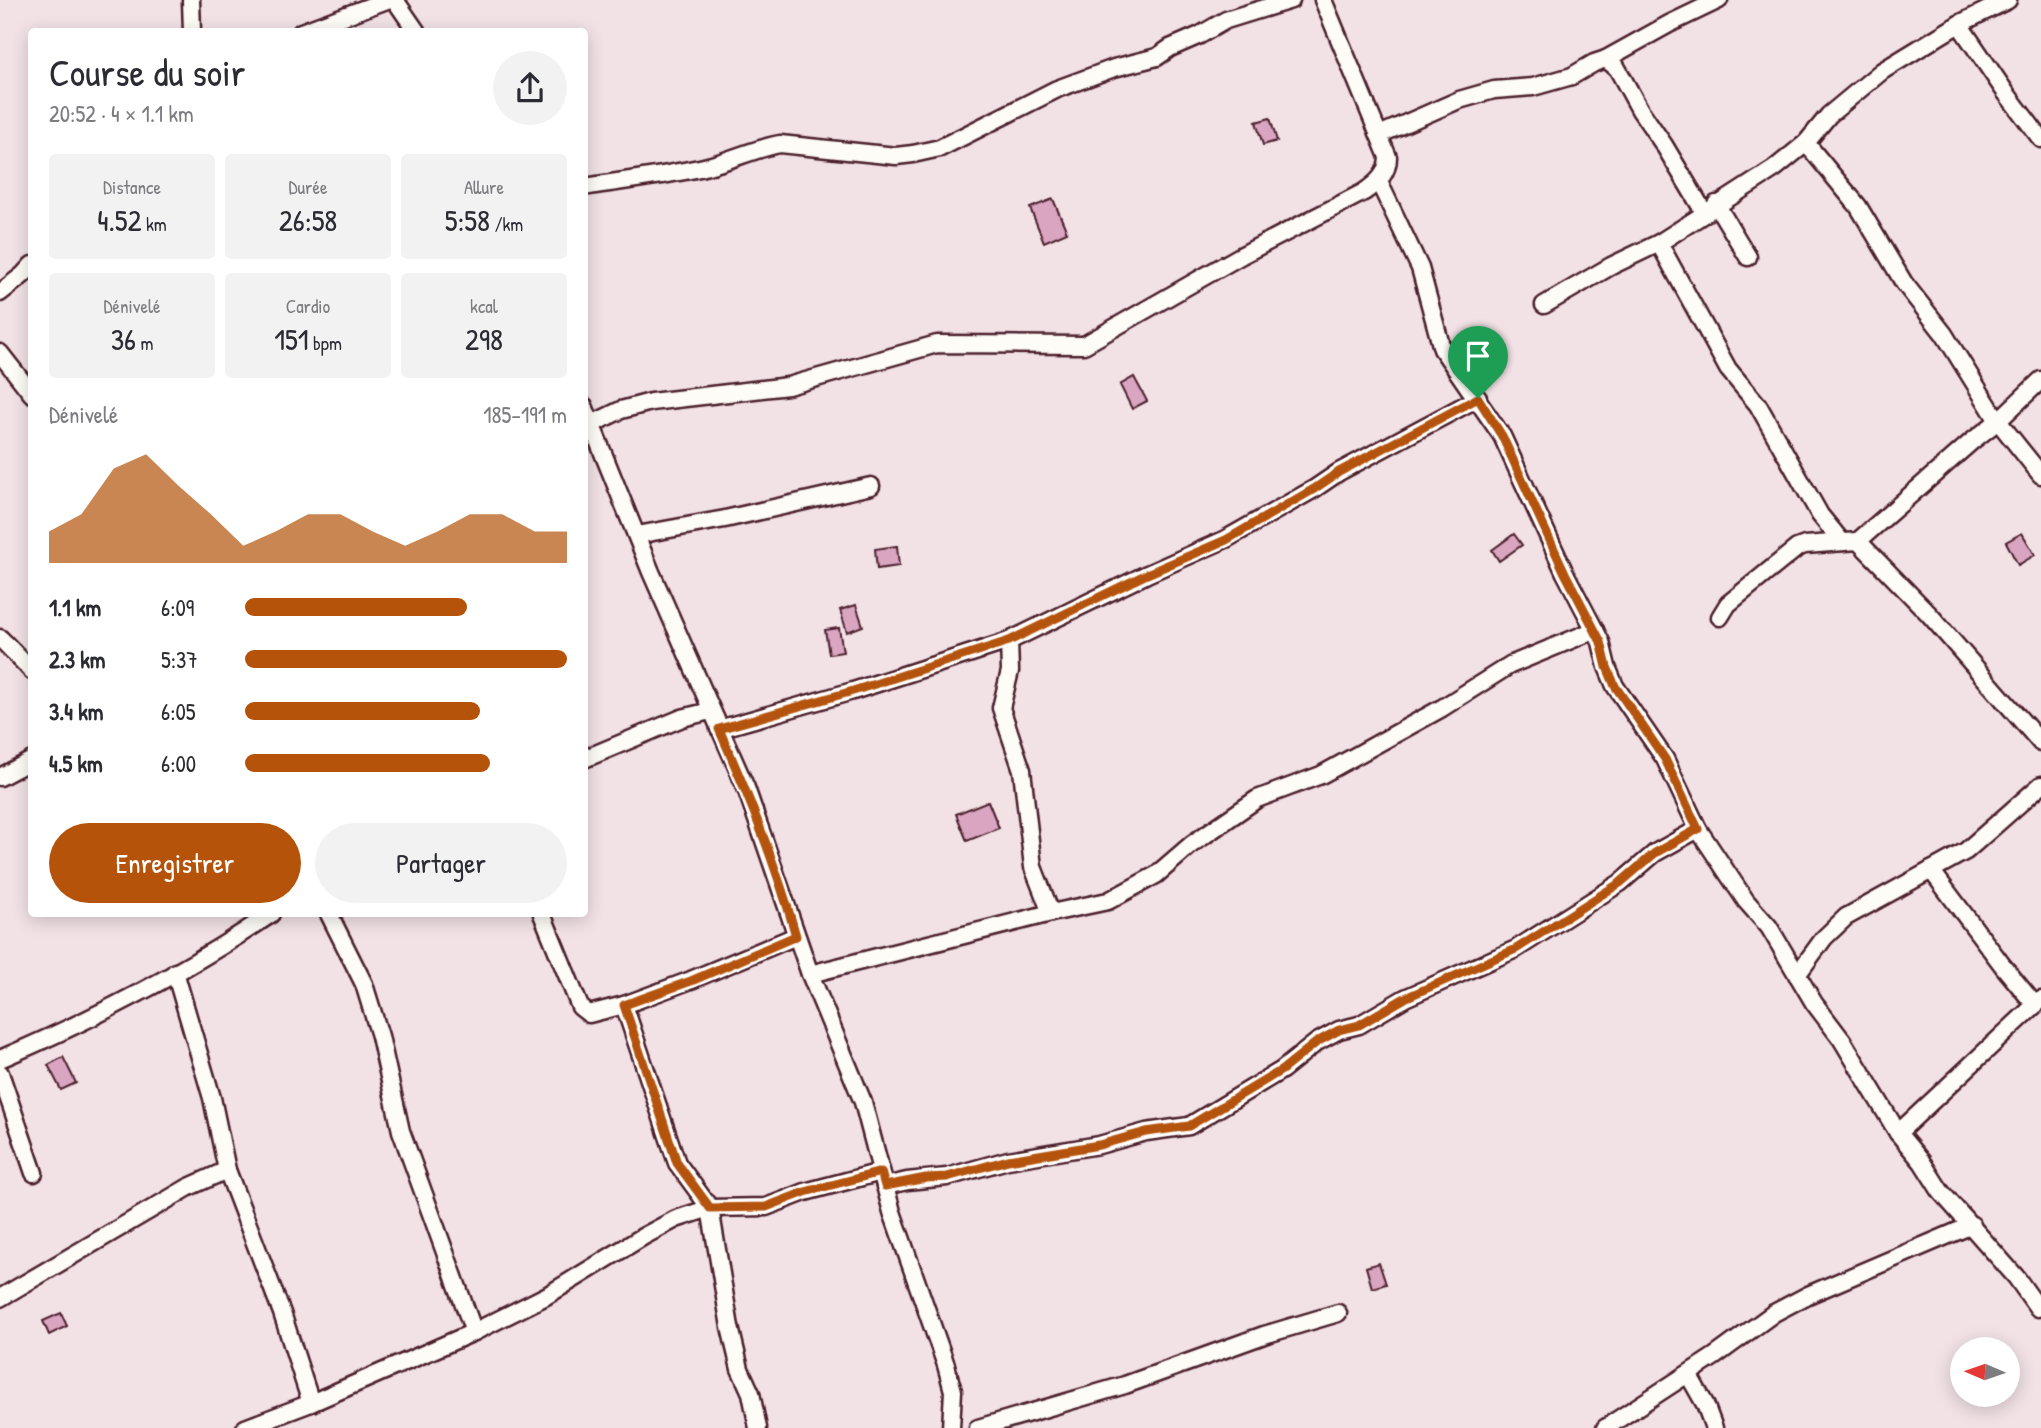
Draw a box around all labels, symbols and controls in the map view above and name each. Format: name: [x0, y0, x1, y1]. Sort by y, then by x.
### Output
text: Course du soir: [49, 46, 245, 98]
button: share: [493, 51, 567, 125]
text: 20:52 · 4 × 1.1 km: [49, 98, 194, 129]
text: Distance: [103, 174, 161, 200]
text: Durée: [288, 174, 328, 200]
text: Allure: [464, 174, 504, 200]
text: 4.52: [97, 200, 142, 240]
text: 26:58: [279, 200, 337, 240]
text: 5:58: [445, 200, 490, 240]
text: km: [142, 211, 167, 237]
text: /km: [490, 211, 523, 237]
text: Dénivelé: [103, 293, 161, 319]
text: Cardio: [286, 293, 330, 319]
text: kcal: [470, 293, 498, 319]
text: 36: [111, 319, 136, 359]
text: 151: [274, 319, 309, 359]
text: 298: [465, 319, 503, 359]
pin: [1448, 326, 1508, 398]
text: m: [136, 330, 153, 356]
text: bpm: [309, 330, 342, 356]
icon: arrive: [1459, 337, 1497, 375]
text: Dénivelé: [49, 399, 118, 430]
text: 185–191 m: [483, 399, 567, 430]
text: 1.1 km: [49, 592, 101, 623]
text: 6:09: [161, 592, 194, 623]
text: 2.3 km: [49, 644, 105, 675]
text: 5:37: [161, 644, 198, 675]
text: 3.4 km: [49, 696, 103, 727]
text: 6:05: [161, 696, 196, 727]
text: 4.5 km: [49, 748, 103, 779]
text: 6:00: [161, 748, 196, 779]
button: Enregistrer: [49, 823, 301, 903]
button: Partager: [315, 823, 567, 903]
north arrow: [1950, 1337, 2020, 1407]
map controls: [1950, 1337, 2020, 1407]

